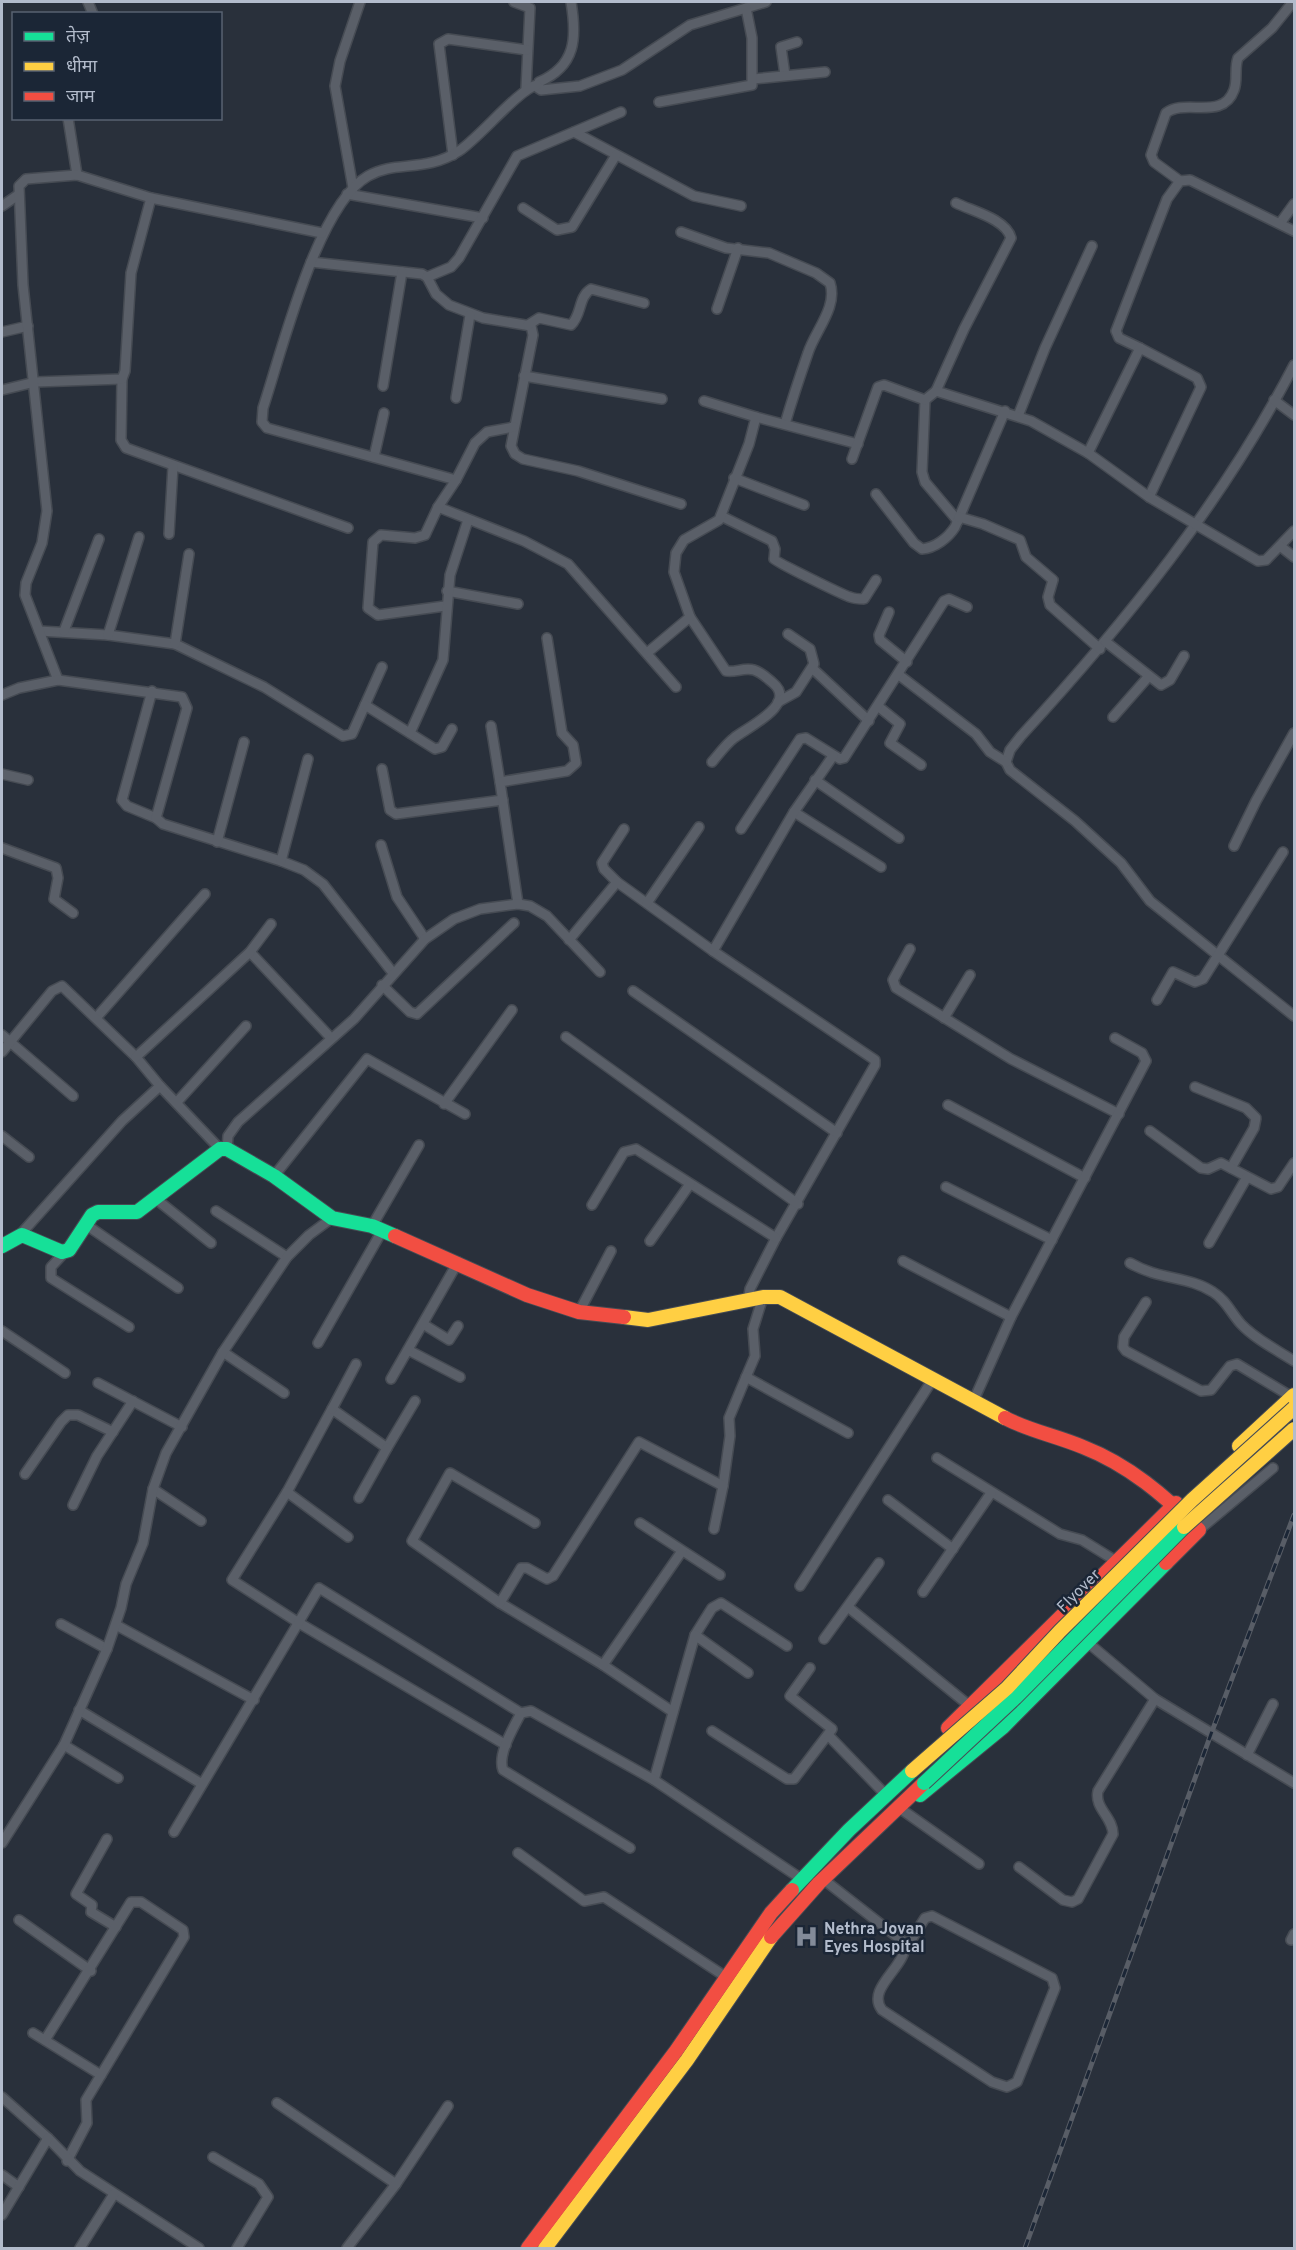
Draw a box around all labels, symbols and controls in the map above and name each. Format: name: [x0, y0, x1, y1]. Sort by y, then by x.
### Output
legend: [12, 12, 222, 120]
text: तेज़: [66, 25, 90, 49]
text: धीमा: [66, 56, 97, 79]
text: जाम: [66, 86, 96, 109]
street label: Flyover: [1053, 1565, 1105, 1617]
place label: Nethra Jovan Eyes Hospital: [824, 1920, 925, 1958]
hospital icon: Nethra Jovan Eyes Hospital: [793, 1924, 819, 1950]

